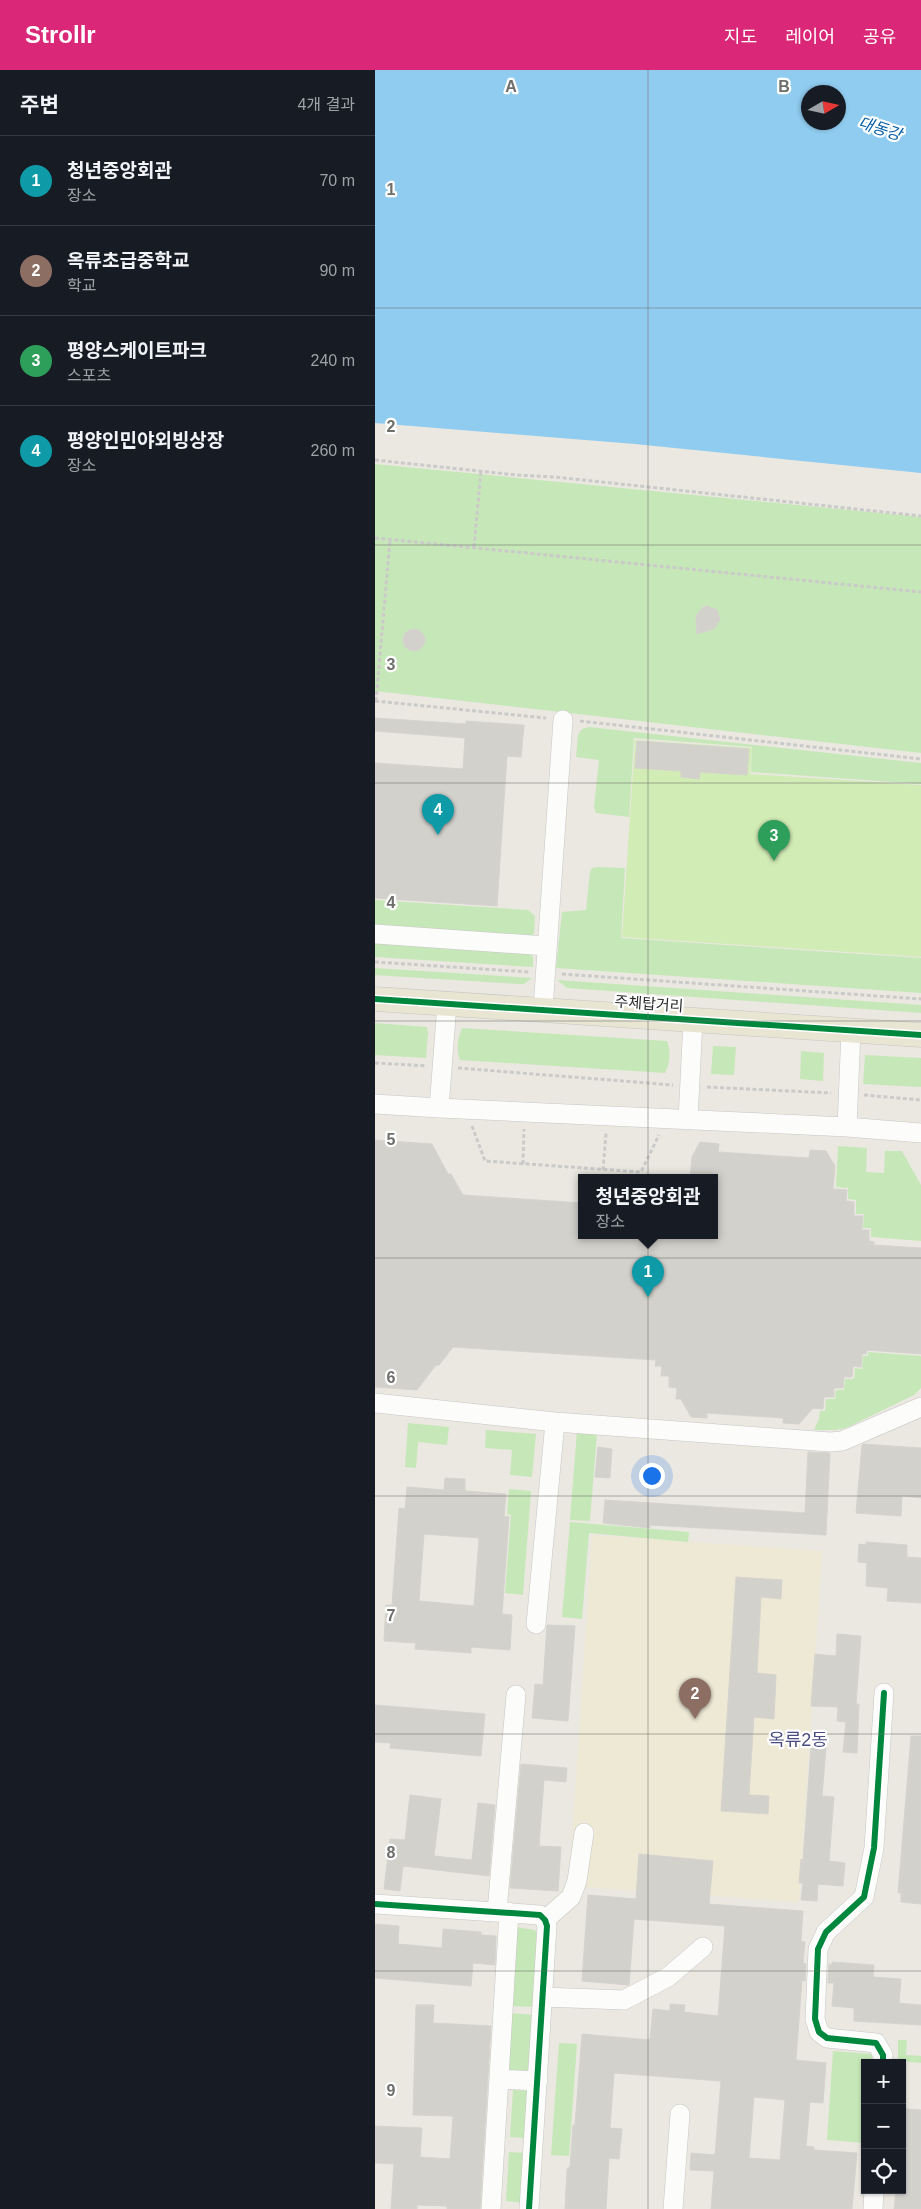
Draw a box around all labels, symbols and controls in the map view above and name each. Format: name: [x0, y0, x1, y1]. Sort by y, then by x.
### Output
text: Strollr: [25, 21, 96, 48]
text: 지도: [724, 27, 757, 47]
text: 레이어: [785, 27, 835, 47]
text: 공유: [863, 27, 896, 47]
text: A: [505, 78, 517, 95]
text: B: [778, 78, 790, 95]
north arrow: [801, 85, 846, 130]
text: 주변: [20, 93, 59, 116]
text: 4개 결과: [297, 96, 355, 113]
water label: 대동강: [856, 114, 906, 144]
text: 청년중앙회관: [67, 160, 172, 181]
text: 1: [32, 172, 40, 189]
text: 70 m: [319, 172, 355, 189]
text: 1: [387, 181, 396, 198]
text: 장소: [67, 187, 96, 204]
text: 옥류초급중학교: [67, 250, 189, 271]
text: 2: [32, 262, 40, 279]
text: 90 m: [319, 262, 355, 279]
text: 학교: [67, 277, 96, 294]
text: 평양스케이트파크: [67, 340, 207, 361]
text: 3: [32, 352, 40, 369]
text: 240 m: [311, 352, 355, 369]
text: 스포츠: [67, 367, 111, 384]
text: 2: [387, 418, 396, 435]
text: 평양인민야외빙상장: [67, 430, 224, 451]
text: 4: [32, 442, 40, 459]
text: 260 m: [311, 442, 355, 459]
text: 장소: [67, 457, 96, 474]
text: 3: [387, 656, 396, 673]
pin: 4: [422, 794, 454, 835]
pin: 3: [758, 820, 790, 861]
text: 4: [387, 894, 396, 911]
street label: 주체탑거리: [614, 993, 684, 1014]
text: 5: [387, 1131, 396, 1148]
popup: [578, 1174, 718, 1239]
text: 청년중앙회관: [596, 1186, 700, 1207]
text: 장소: [596, 1213, 625, 1230]
pin: 1: [632, 1256, 664, 1297]
text: 6: [387, 1369, 396, 1386]
your location: [639, 1463, 665, 1489]
text: 7: [387, 1607, 396, 1624]
pin: 2: [679, 1678, 711, 1719]
district label: 옥류2동: [768, 1730, 828, 1750]
text: 8: [387, 1844, 396, 1861]
map controls: [861, 2059, 906, 2194]
button: +: [861, 2059, 906, 2104]
text: 9: [387, 2082, 396, 2099]
button: −: [861, 2104, 906, 2149]
button: locate: [861, 2149, 906, 2194]

